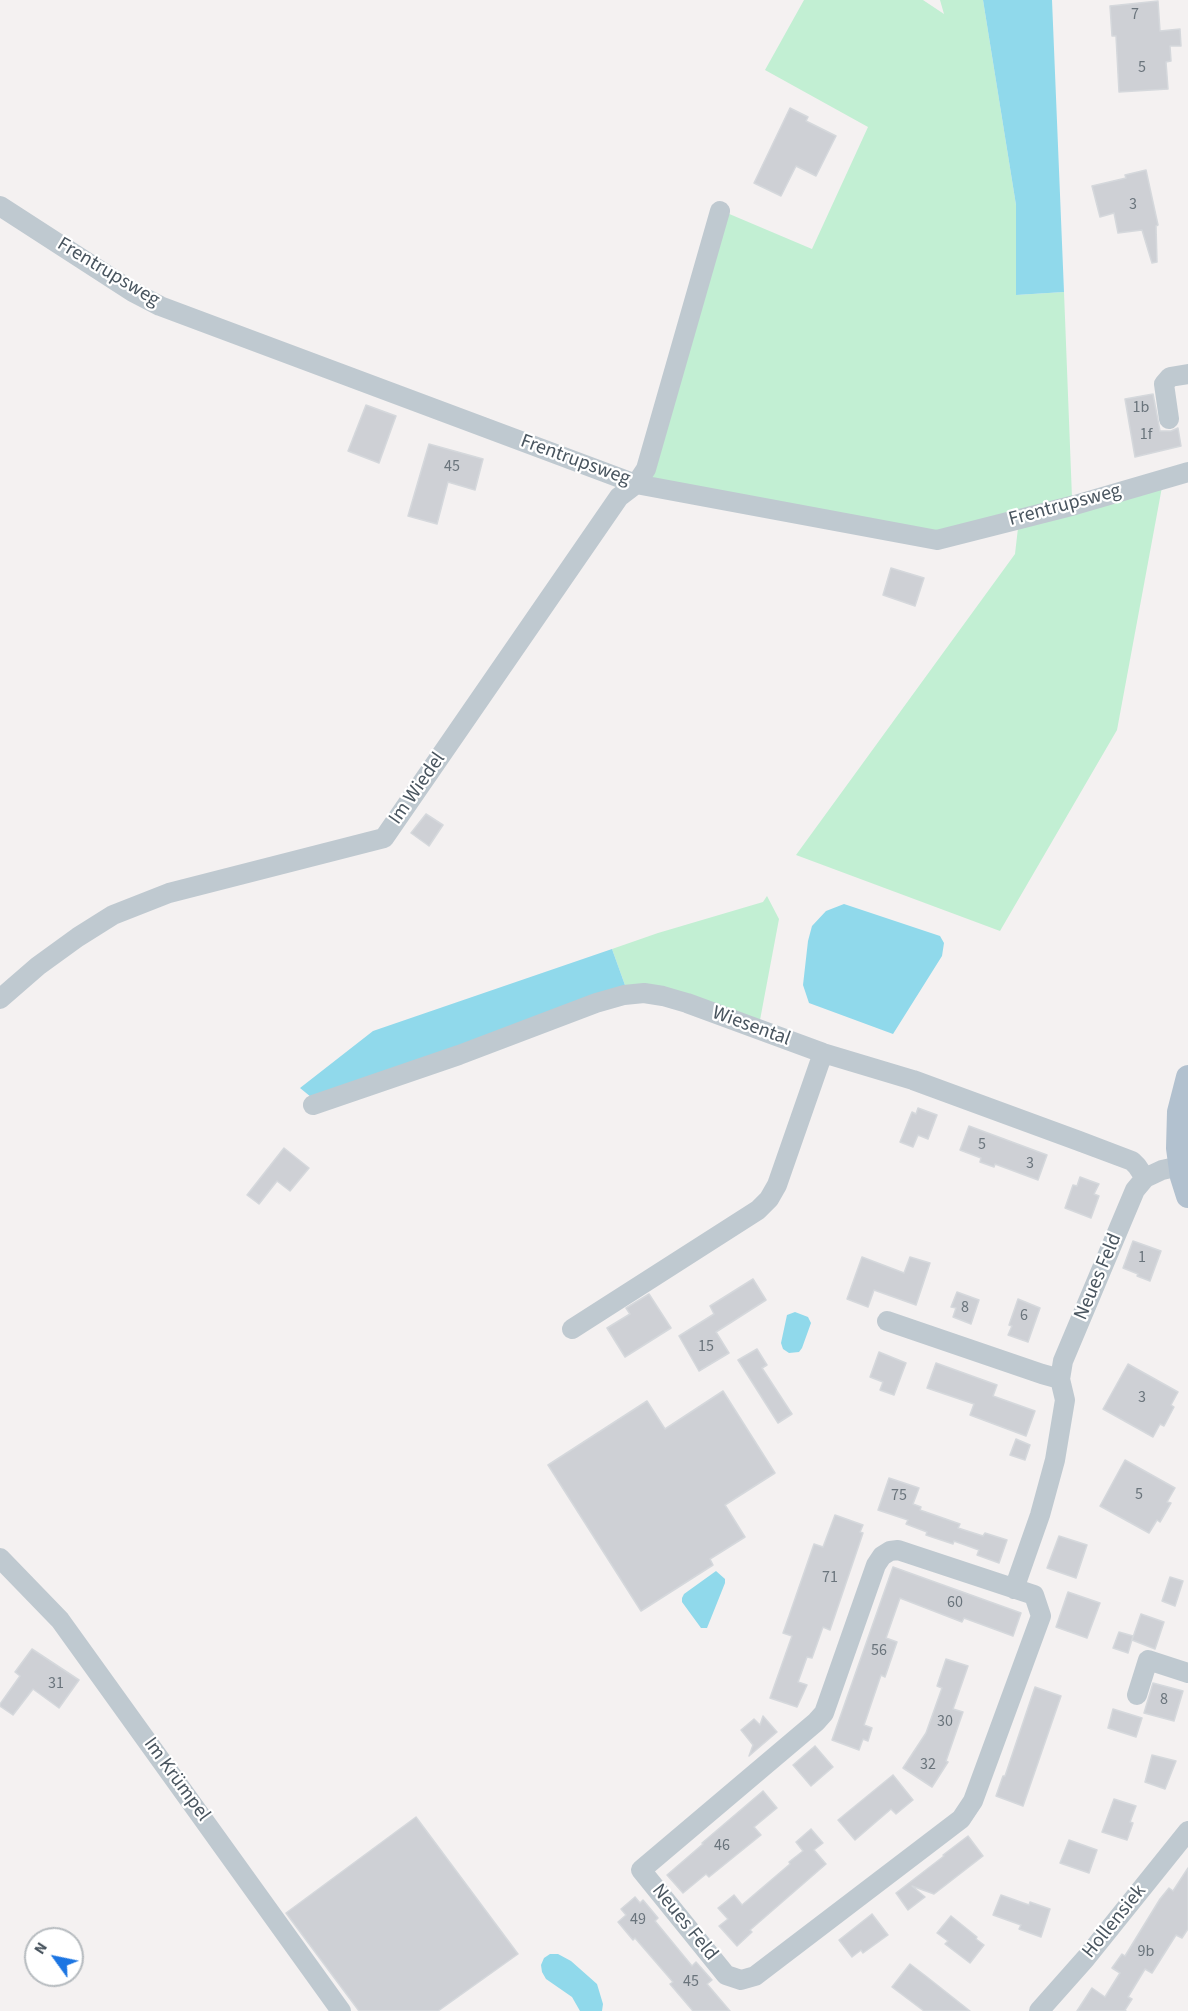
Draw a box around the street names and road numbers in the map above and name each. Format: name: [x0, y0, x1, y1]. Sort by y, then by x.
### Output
street label: Frentrupsweg: [52, 233, 164, 313]
street label: Frentrupsweg: [517, 430, 633, 492]
street label: Frentrupsweg: [1006, 480, 1124, 532]
street label: Im Wiedel: [385, 748, 451, 830]
street label: Wiesental: [709, 1002, 793, 1052]
street label: Neues Feld: [1070, 1230, 1128, 1324]
street label: Im Krümpel: [138, 1733, 214, 1827]
street label: Neues Feld: [646, 1880, 722, 1966]
street label: Hollensiek: [1078, 1880, 1152, 1964]

